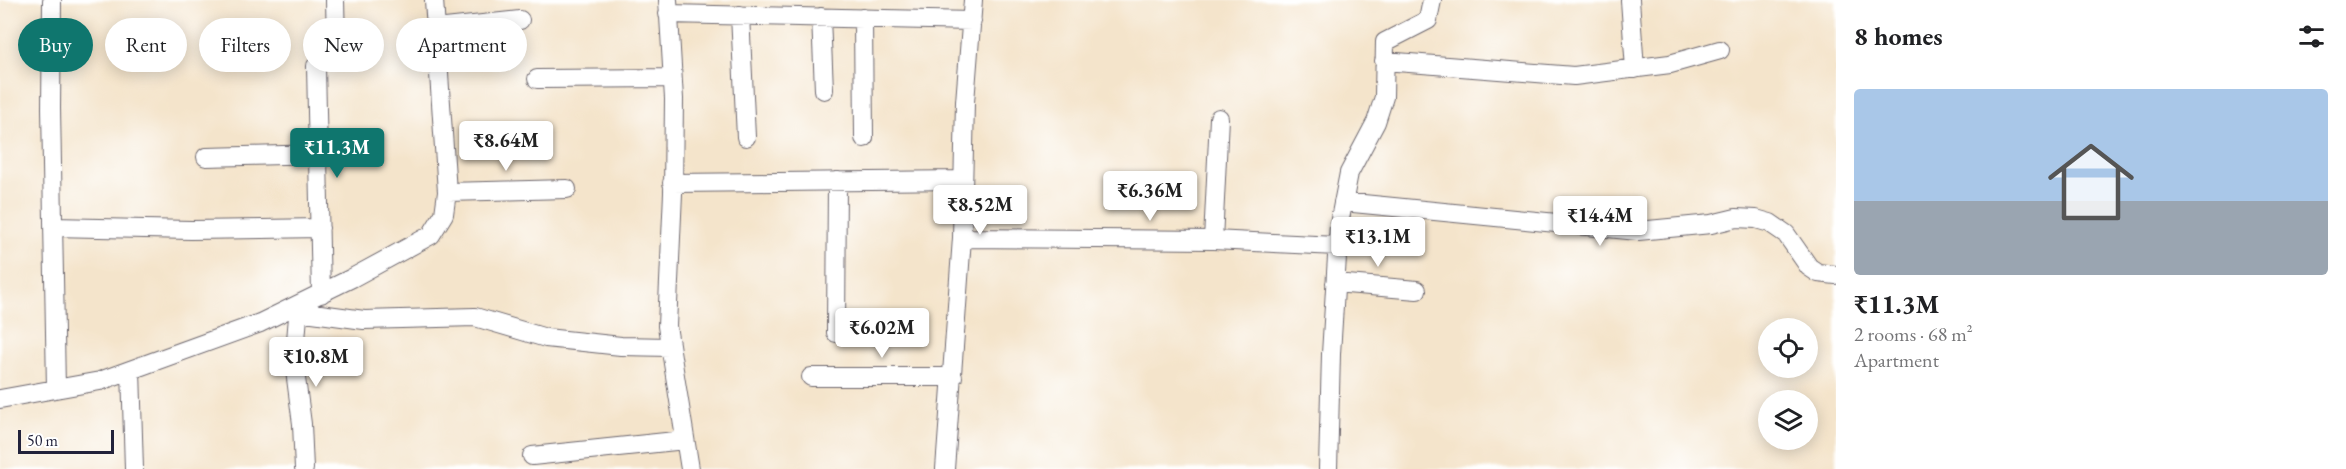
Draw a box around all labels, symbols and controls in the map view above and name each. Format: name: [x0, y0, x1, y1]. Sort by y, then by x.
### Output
chip: Buy: [18, 18, 93, 72]
chip: Rent: [105, 18, 187, 72]
chip: Filters: [199, 18, 291, 72]
chip: New: [303, 18, 384, 72]
chip: Apartment: [396, 18, 527, 72]
text: 8 homes: [1854, 19, 1943, 53]
icon: filters: [2295, 20, 2328, 53]
pin: ₹8.64M: [457, 121, 555, 172]
text: ₹8.64M: [473, 127, 539, 153]
pin: ₹11.3M: [288, 128, 386, 179]
icon: home: [2037, 128, 2145, 236]
text: ₹11.3M: [304, 134, 370, 160]
pin: ₹6.36M: [1101, 171, 1199, 222]
text: ₹6.36M: [1117, 177, 1183, 203]
pin: ₹8.52M: [931, 185, 1029, 236]
text: ₹8.52M: [947, 191, 1013, 217]
pin: ₹14.4M: [1551, 196, 1649, 247]
text: ₹14.4M: [1567, 202, 1633, 228]
pin: ₹13.1M: [1329, 217, 1427, 268]
text: ₹13.1M: [1345, 223, 1411, 249]
text: ₹11.3M: [1854, 287, 1939, 321]
pin: ₹6.02M: [833, 308, 931, 359]
text: ₹6.02M: [849, 314, 915, 340]
map controls: [1758, 318, 1818, 450]
button: locate: [1758, 318, 1818, 378]
text: 2 rooms · 68 m²: [1854, 321, 1973, 347]
pin: ₹10.8M: [267, 337, 365, 388]
text: ₹10.8M: [283, 343, 349, 369]
text: Apartment: [1854, 347, 1939, 373]
button: layers: [1758, 390, 1818, 450]
scale bar: [18, 427, 114, 454]
text: 50 m: [27, 430, 58, 451]

